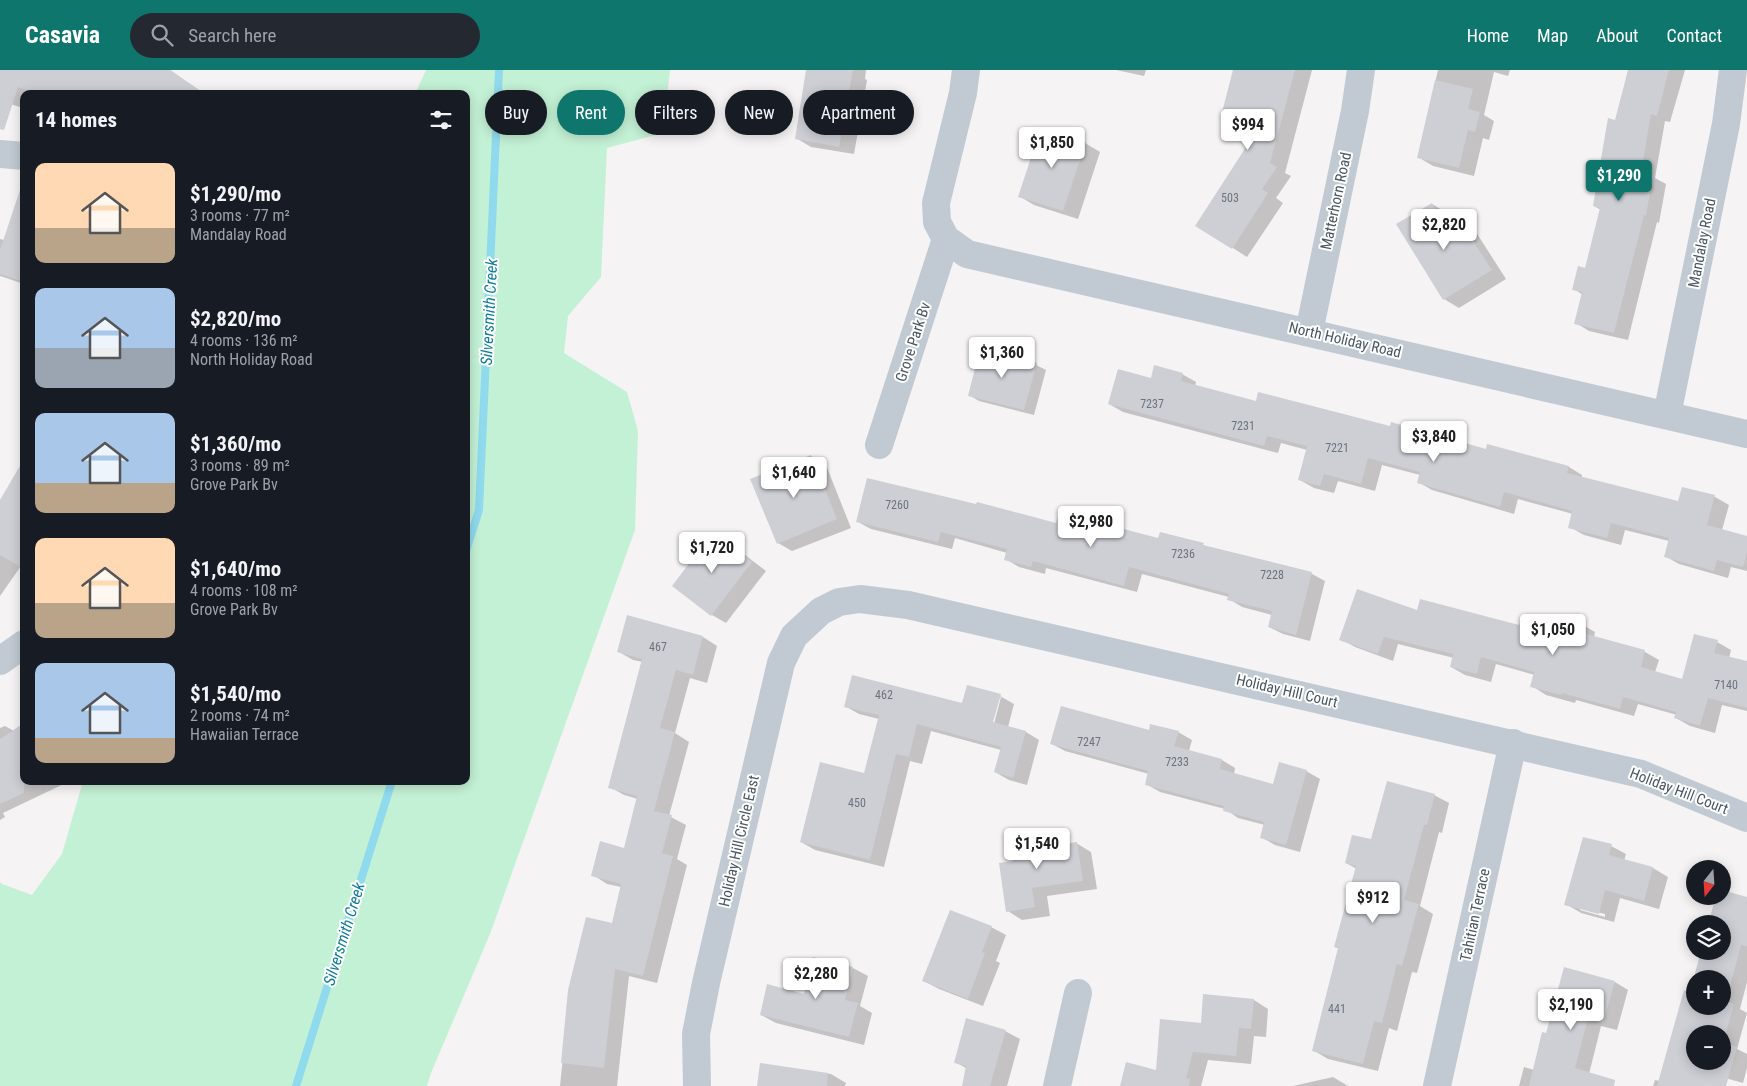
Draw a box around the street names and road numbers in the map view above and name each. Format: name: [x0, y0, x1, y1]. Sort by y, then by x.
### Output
street label: Matterhorn Road: [1317, 151, 1355, 251]
street label: Mandalay Road: [1685, 197, 1719, 289]
street label: Grove Park Bv: [892, 300, 934, 384]
street label: North Holiday Road: [1287, 318, 1403, 362]
street label: Holiday Hill Court: [1234, 671, 1340, 711]
street label: Holiday Hill Court: [1627, 764, 1731, 818]
street label: Holiday Hill Circle East: [715, 774, 763, 908]
street label: Tahitian Terrace: [1456, 867, 1494, 963]

